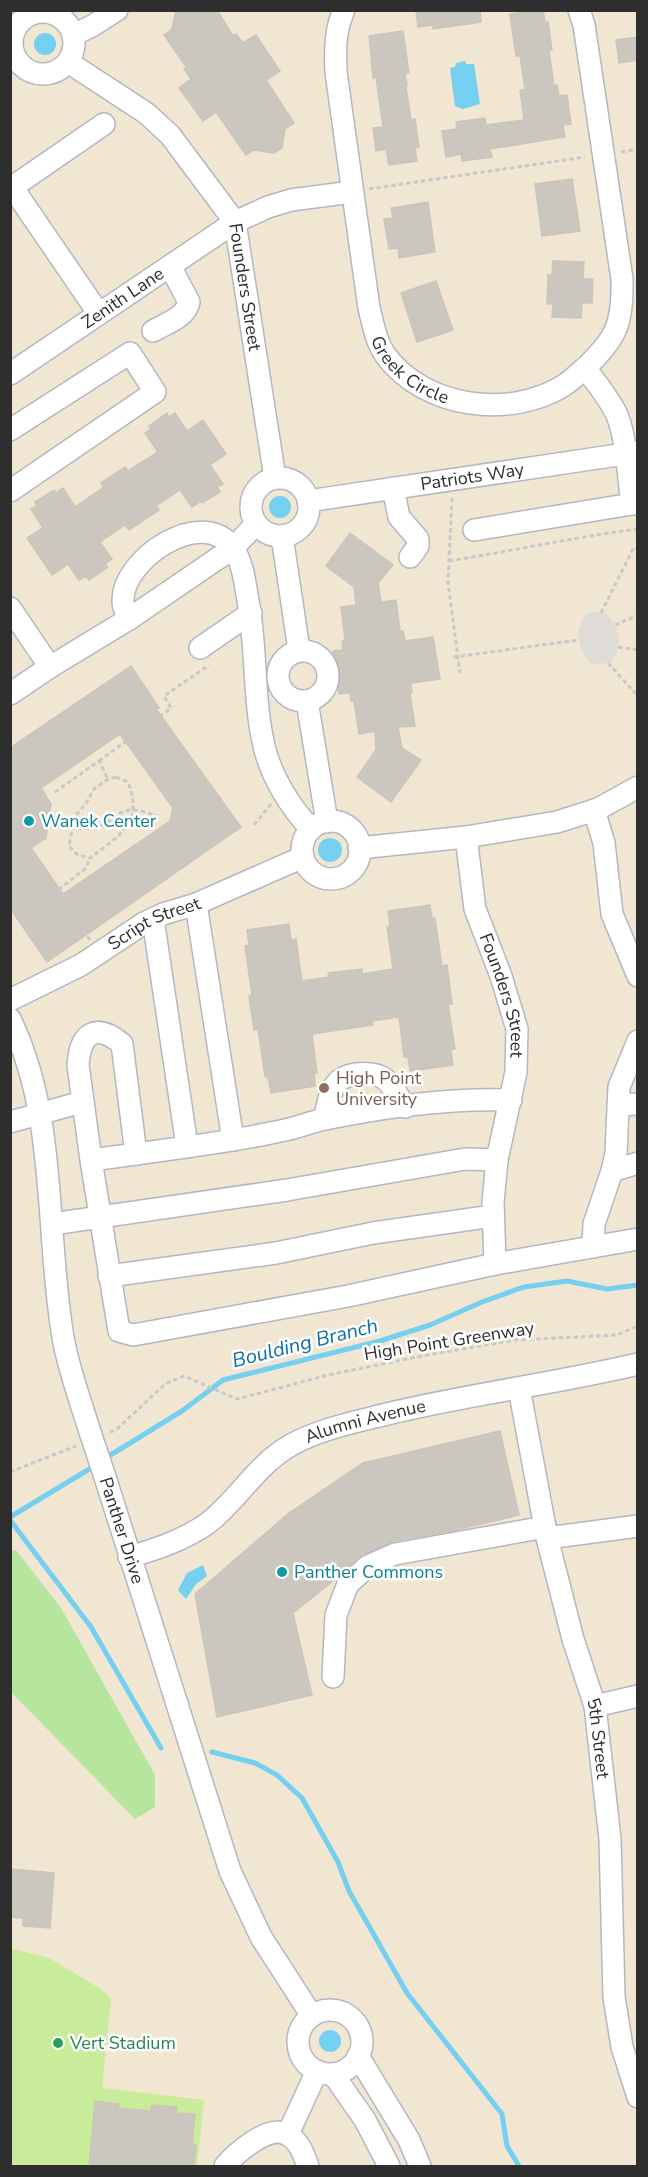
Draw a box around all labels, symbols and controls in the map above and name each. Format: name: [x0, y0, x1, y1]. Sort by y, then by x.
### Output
street label: Founders Street: [223, 221, 267, 353]
street label: Zenith Lane: [77, 261, 169, 334]
street label: Greek Circle: [365, 332, 452, 410]
street label: Patriots Way: [419, 457, 526, 496]
place label: Wanek Center: [41, 809, 157, 833]
marker: Wanek Center: [22, 814, 36, 828]
street label: Script Street: [103, 891, 205, 956]
street label: Founders Street: [474, 930, 530, 1059]
place label: High Point University: [336, 1066, 422, 1111]
marker: High Point University: [317, 1081, 331, 1095]
water label: Boulding Branch: [229, 1312, 381, 1374]
street label: High Point Greenway: [362, 1316, 537, 1366]
street label: Alumni Avenue: [301, 1394, 428, 1449]
street label: Panther Drive: [94, 1474, 150, 1587]
place label: Panther Commons: [294, 1560, 443, 1584]
marker: Panther Commons: [275, 1565, 289, 1579]
street label: 5th Street: [581, 1695, 615, 1781]
place label: Vert Stadium: [69, 2031, 176, 2055]
marker: Vert Stadium: [51, 2036, 65, 2050]

